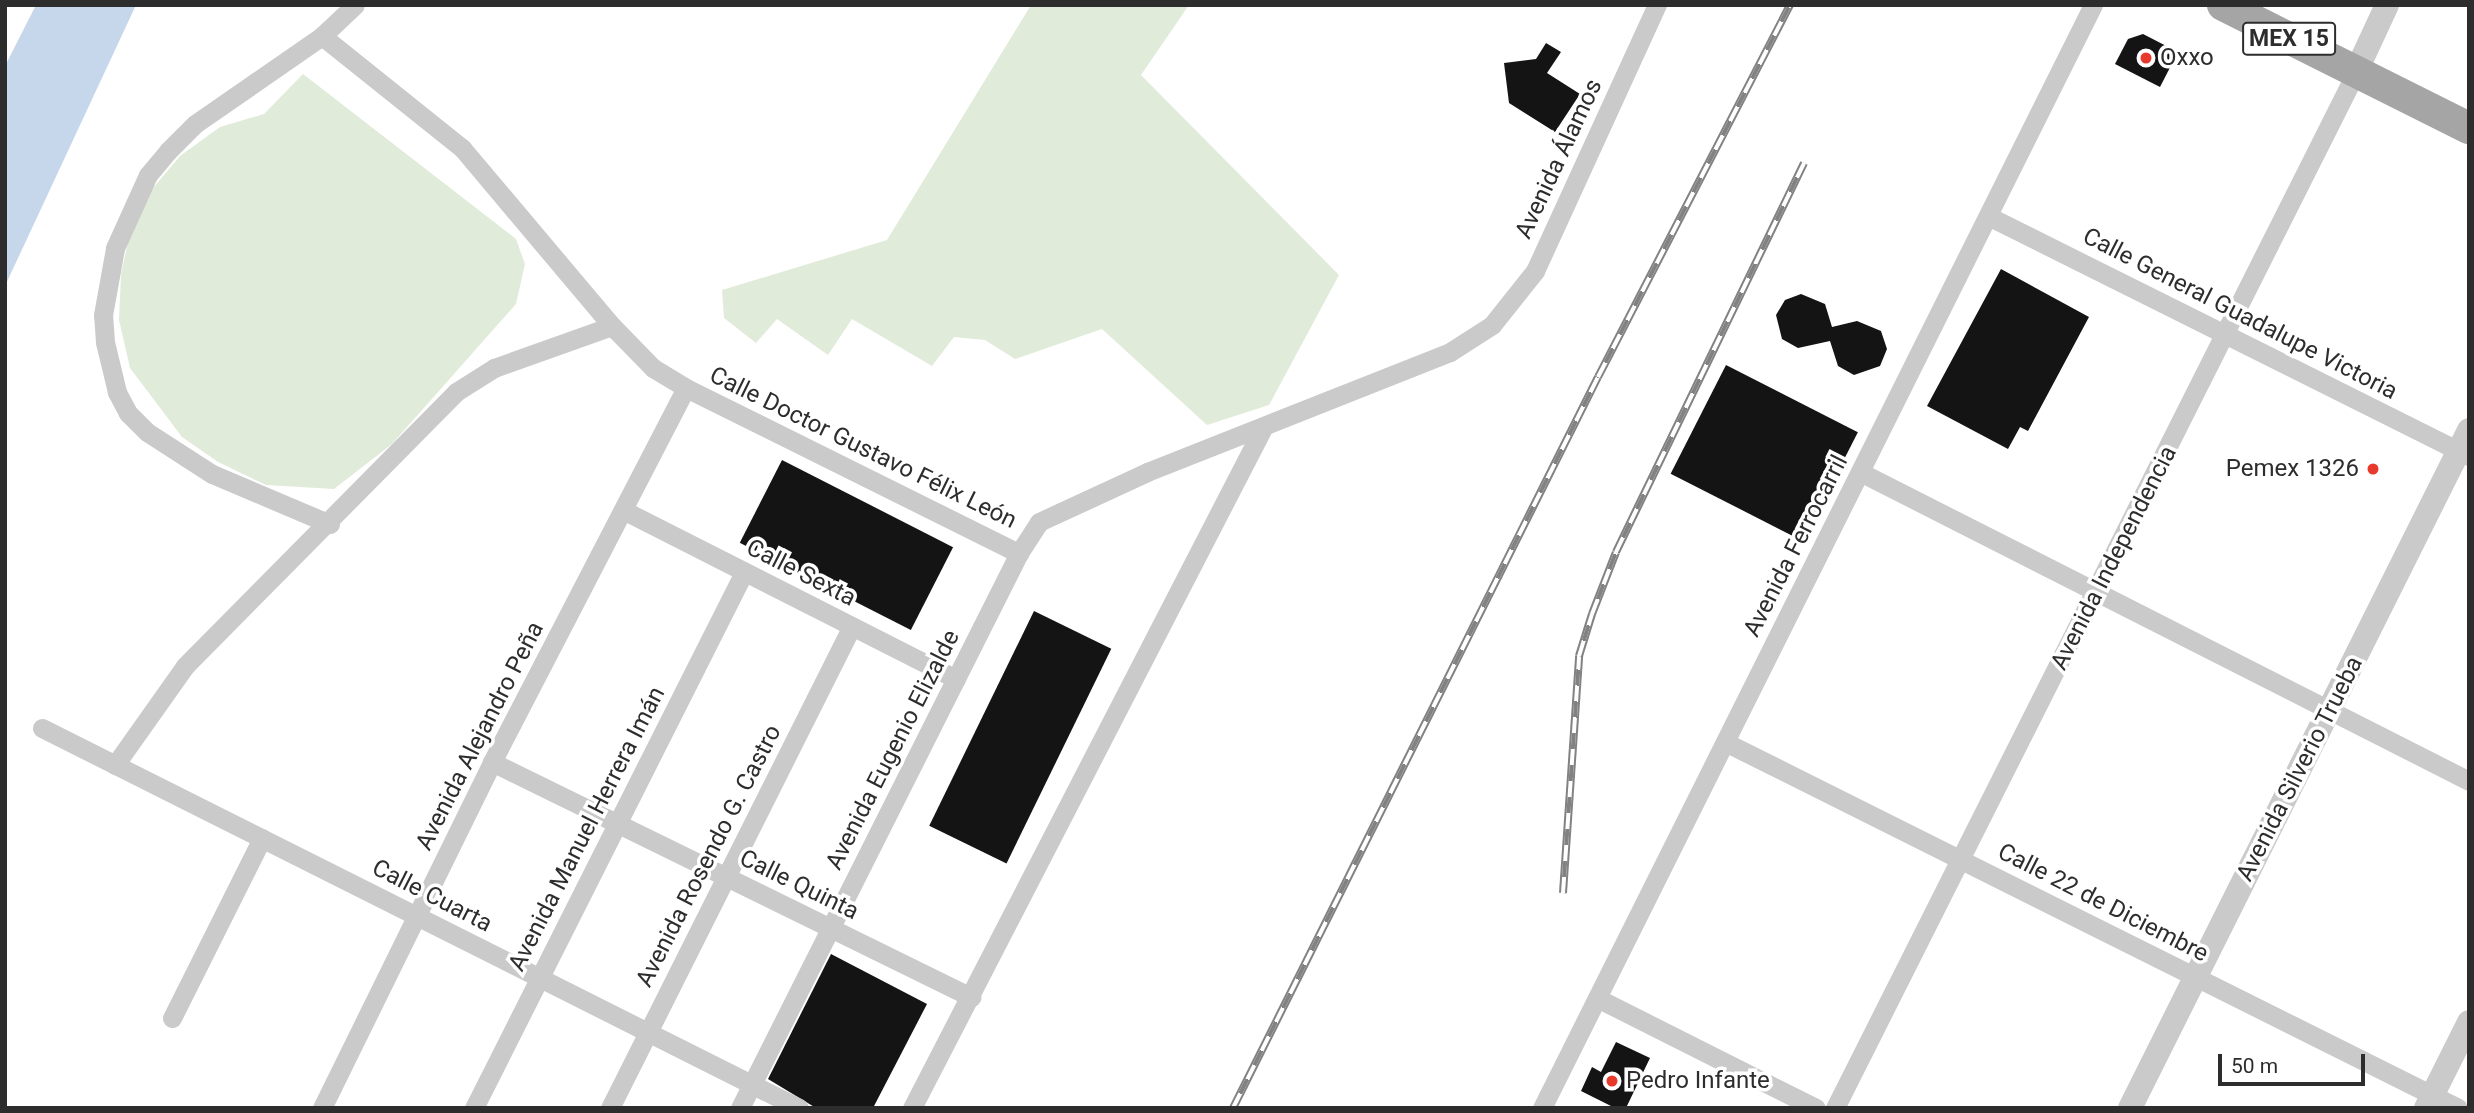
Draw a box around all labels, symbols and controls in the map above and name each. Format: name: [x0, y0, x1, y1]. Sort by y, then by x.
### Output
road number: MEX 15: [2242, 20, 2336, 58]
place label: Oxxo: [2160, 44, 2214, 72]
marker: Oxxo: [2138, 50, 2154, 66]
street label: Avenida Álamos: [1509, 75, 1609, 243]
street label: Calle General Guadalupe Victoria: [2078, 222, 2402, 406]
street label: Calle Doctor Gustavo Félix León: [705, 361, 1021, 535]
street label: Avenida Independencia: [2045, 441, 2183, 675]
street label: Avenida Ferrocarril: [1738, 450, 1854, 642]
place label: Pemex 1326: [2226, 455, 2359, 483]
marker: Pemex 1326: [2365, 461, 2381, 477]
street label: Calle Sexta: [742, 533, 860, 613]
street label: Avenida Alejandro Peña: [410, 617, 550, 855]
street label: Avenida Eugenio Elizalde: [820, 625, 966, 875]
street label: Avenida Silverio Trueba: [2231, 652, 2369, 886]
street label: Avenida Manuel Herrera Imán: [503, 682, 671, 976]
street label: Avenida Rosendo G. Castro: [630, 720, 788, 992]
street label: Calle 22 de Diciembre: [1993, 837, 2213, 969]
street label: Calle Quinta: [735, 844, 863, 926]
street label: Calle Cuarta: [367, 854, 497, 938]
scale bar: [2222, 1040, 2369, 1084]
text: 50 m: [2231, 1054, 2278, 1078]
place label: Pedro Infante: [1626, 1067, 1770, 1095]
marker: Pedro Infante: [1604, 1073, 1620, 1089]

